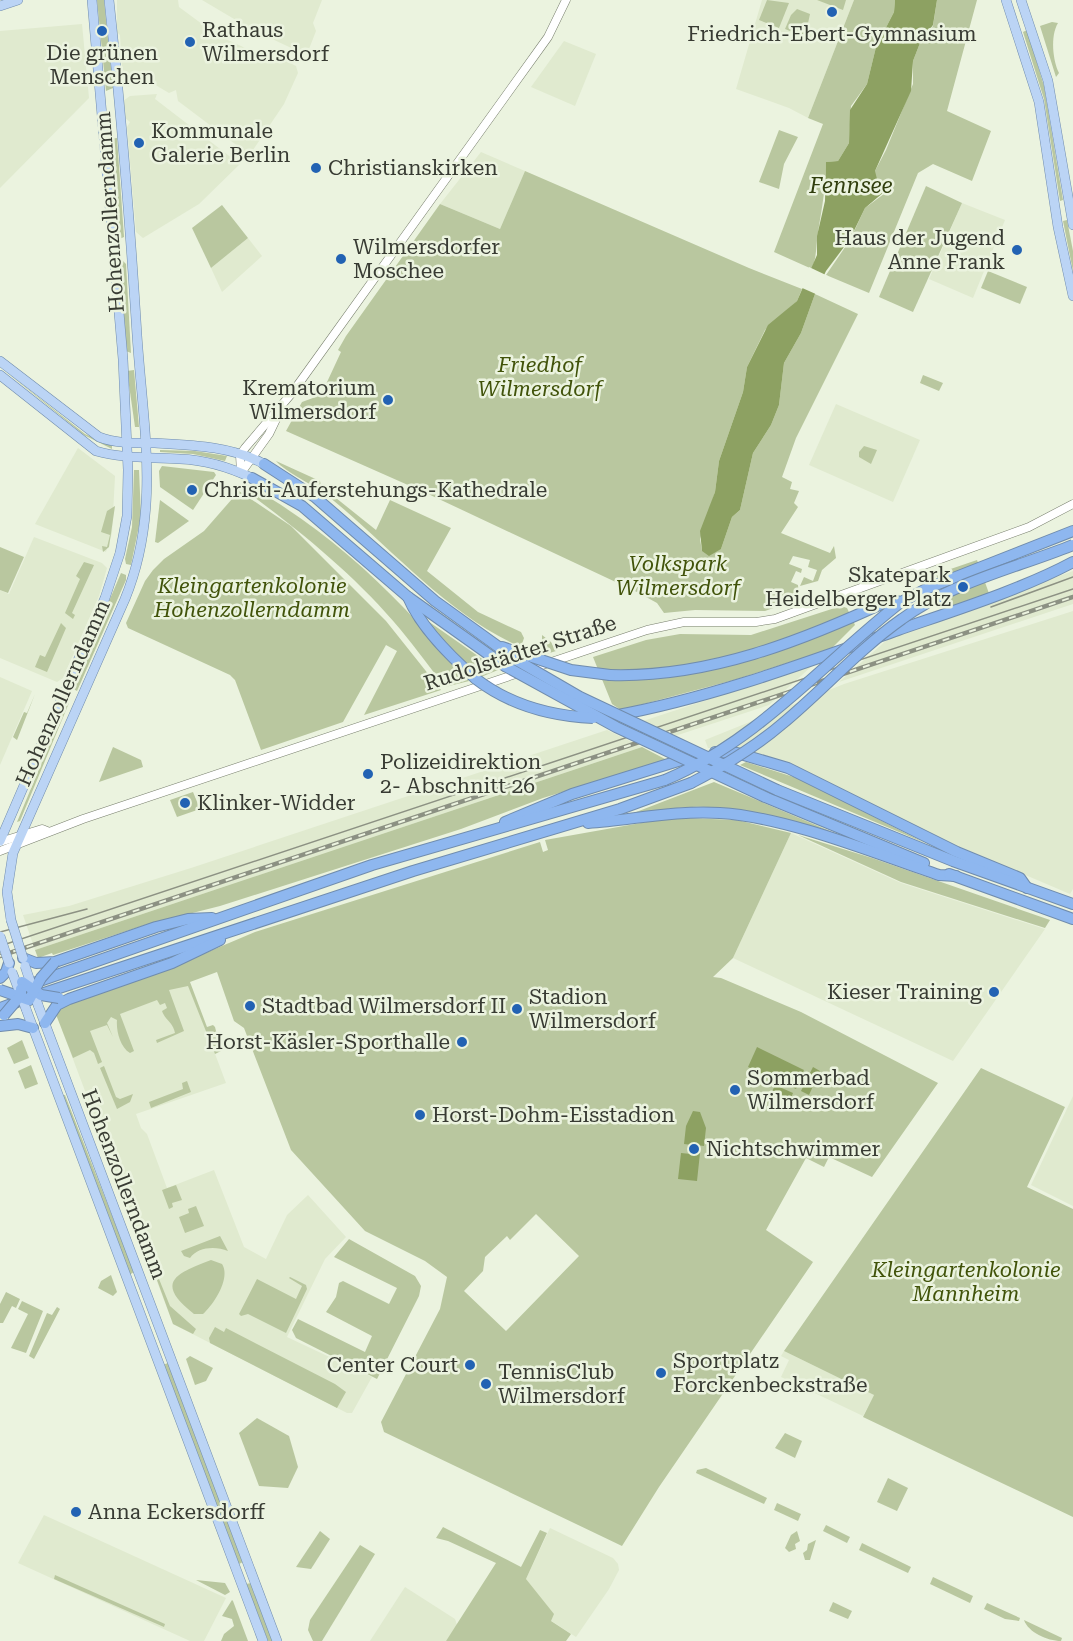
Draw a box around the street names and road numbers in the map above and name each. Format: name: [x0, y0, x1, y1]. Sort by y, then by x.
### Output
street label: Hohenzollerndamm: [91, 111, 129, 313]
street label: Hohenzollerndamm: [11, 596, 115, 790]
street label: Rudolstädter Straße: [421, 611, 619, 695]
street label: Hohenzollerndamm: [77, 1086, 171, 1282]

